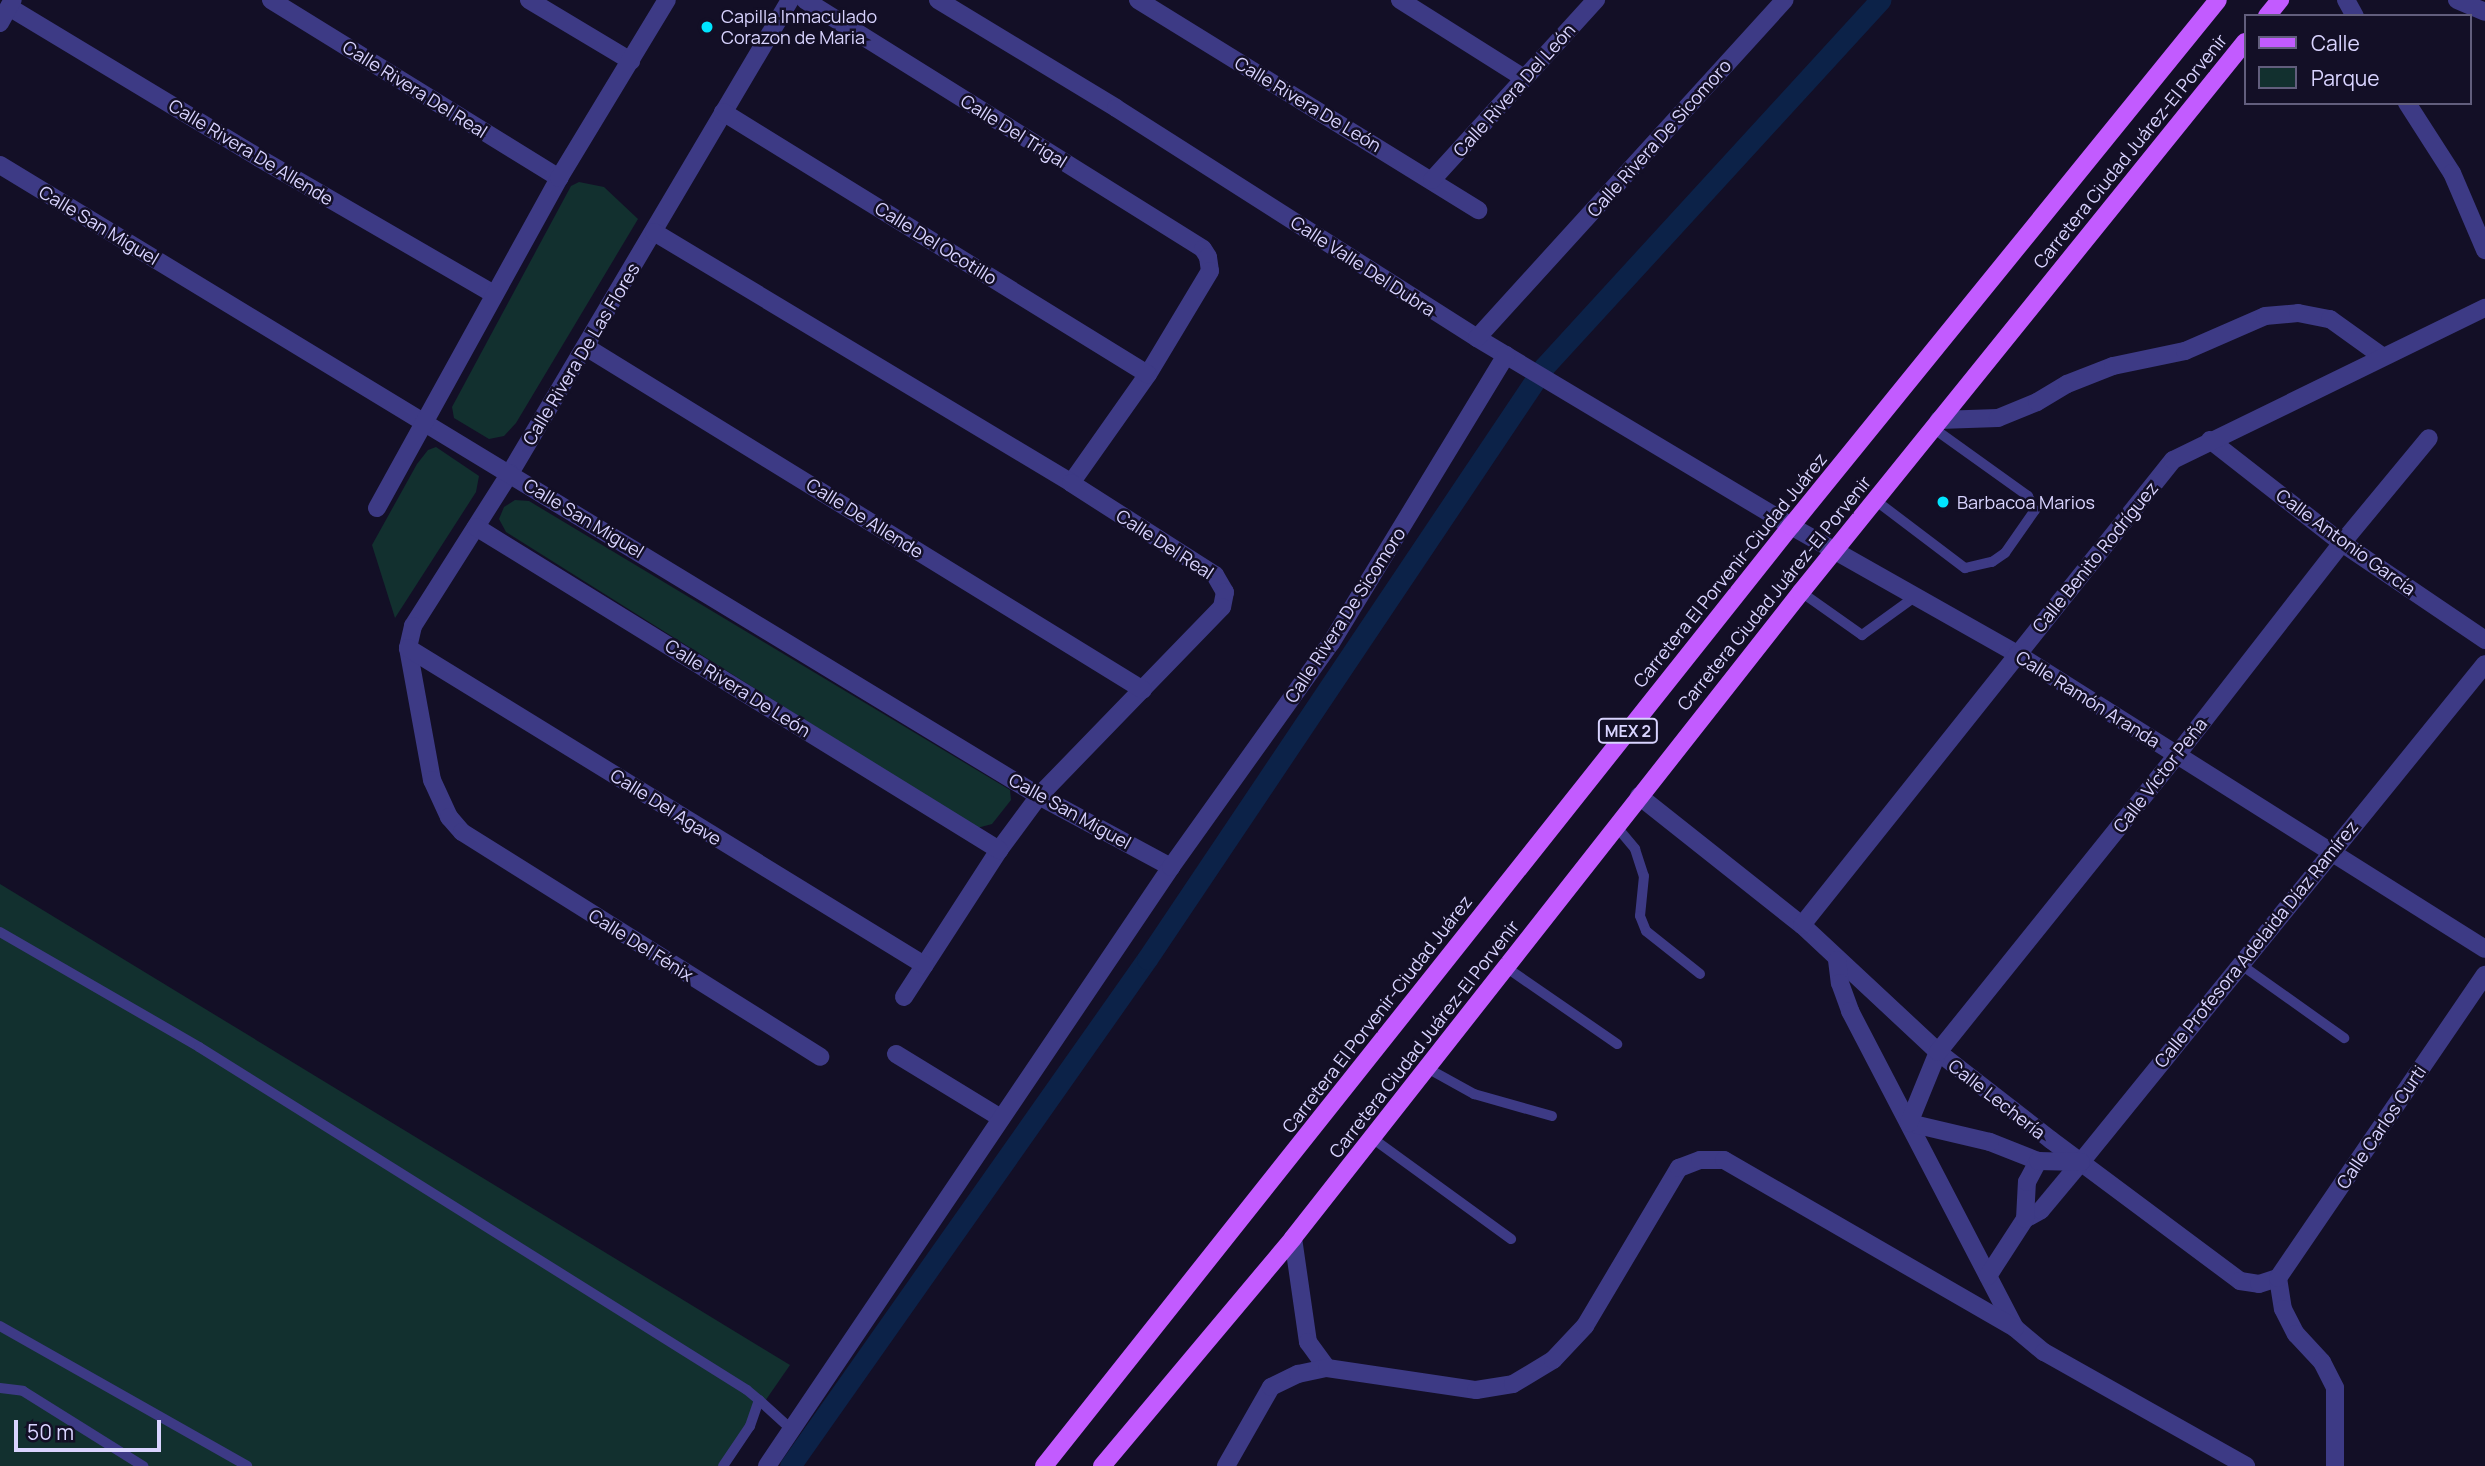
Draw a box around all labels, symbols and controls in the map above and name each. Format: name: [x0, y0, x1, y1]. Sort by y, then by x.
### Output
place label: Capilla Inmaculado Corazon de Maria: [721, 6, 877, 48]
legend: [2244, 14, 2471, 105]
marker: Capilla Inmaculado Corazon de Maria: [699, 19, 715, 35]
street label: Calle Rivera Del León: [1449, 19, 1579, 161]
street label: Carretera Ciudad Juárez-El Porvenir: [2029, 29, 2231, 273]
text: Calle: [2311, 29, 2360, 57]
street label: Calle Rivera Del Real: [339, 36, 491, 142]
street label: Calle Rivera De León: [1231, 52, 1385, 156]
street label: Calle Rivera De Sicomoro: [1583, 55, 1735, 221]
text: Parque: [2311, 64, 2380, 92]
street label: Calle Del Trigal: [957, 90, 1071, 172]
street label: Calle Rivera De Allende: [165, 94, 337, 210]
street label: Calle San Miguel: [35, 181, 163, 269]
street label: Calle Del Ocotillo: [871, 197, 1001, 289]
street label: Calle Valle Del Dubra: [1287, 211, 1439, 321]
street label: Calle Rivera De Las Flores: [518, 259, 644, 449]
street label: Carretera El Porvenir-Ciudad Juárez: [1629, 448, 1831, 692]
street label: Carretera Ciudad Juárez-El Porvenir: [1673, 471, 1875, 715]
street label: Calle De Allende: [803, 473, 927, 563]
street label: Calle San Miguel: [520, 474, 648, 562]
street label: Calle Benito Rodríguez: [2028, 477, 2162, 637]
street label: Calle Antonio García: [2272, 484, 2420, 600]
place label: Barbacoa Marios: [1957, 491, 2095, 513]
marker: Barbacoa Marios: [1935, 494, 1951, 510]
street label: Calle Del Real: [1112, 505, 1218, 583]
street label: Calle Rivera De Sicomoro: [1280, 523, 1410, 707]
street label: Calle Rivera De León: [661, 635, 815, 741]
street label: Calle Ramón Aranda: [2012, 646, 2164, 752]
street label: Calle Víctor Peña: [2108, 713, 2212, 837]
road number: MEX 2: [1596, 718, 1660, 744]
street label: Calle Del Agave: [607, 764, 725, 850]
street label: Calle San Miguel: [1005, 769, 1135, 853]
street label: Calle Profesora Adelaida Díaz Ramírez: [2150, 816, 2362, 1072]
street label: Carretera El Porvenir-Ciudad Juárez: [1278, 891, 1476, 1137]
street label: Calle Del Fénix: [585, 904, 697, 986]
street label: Carretera Ciudad Juárez-El Porvenir: [1325, 916, 1523, 1162]
street label: Calle Lechería: [1944, 1054, 2050, 1144]
street label: Calle Carlos Curti: [2332, 1061, 2430, 1193]
scale bar: [18, 1406, 164, 1450]
text: 50 m: [27, 1418, 74, 1446]

